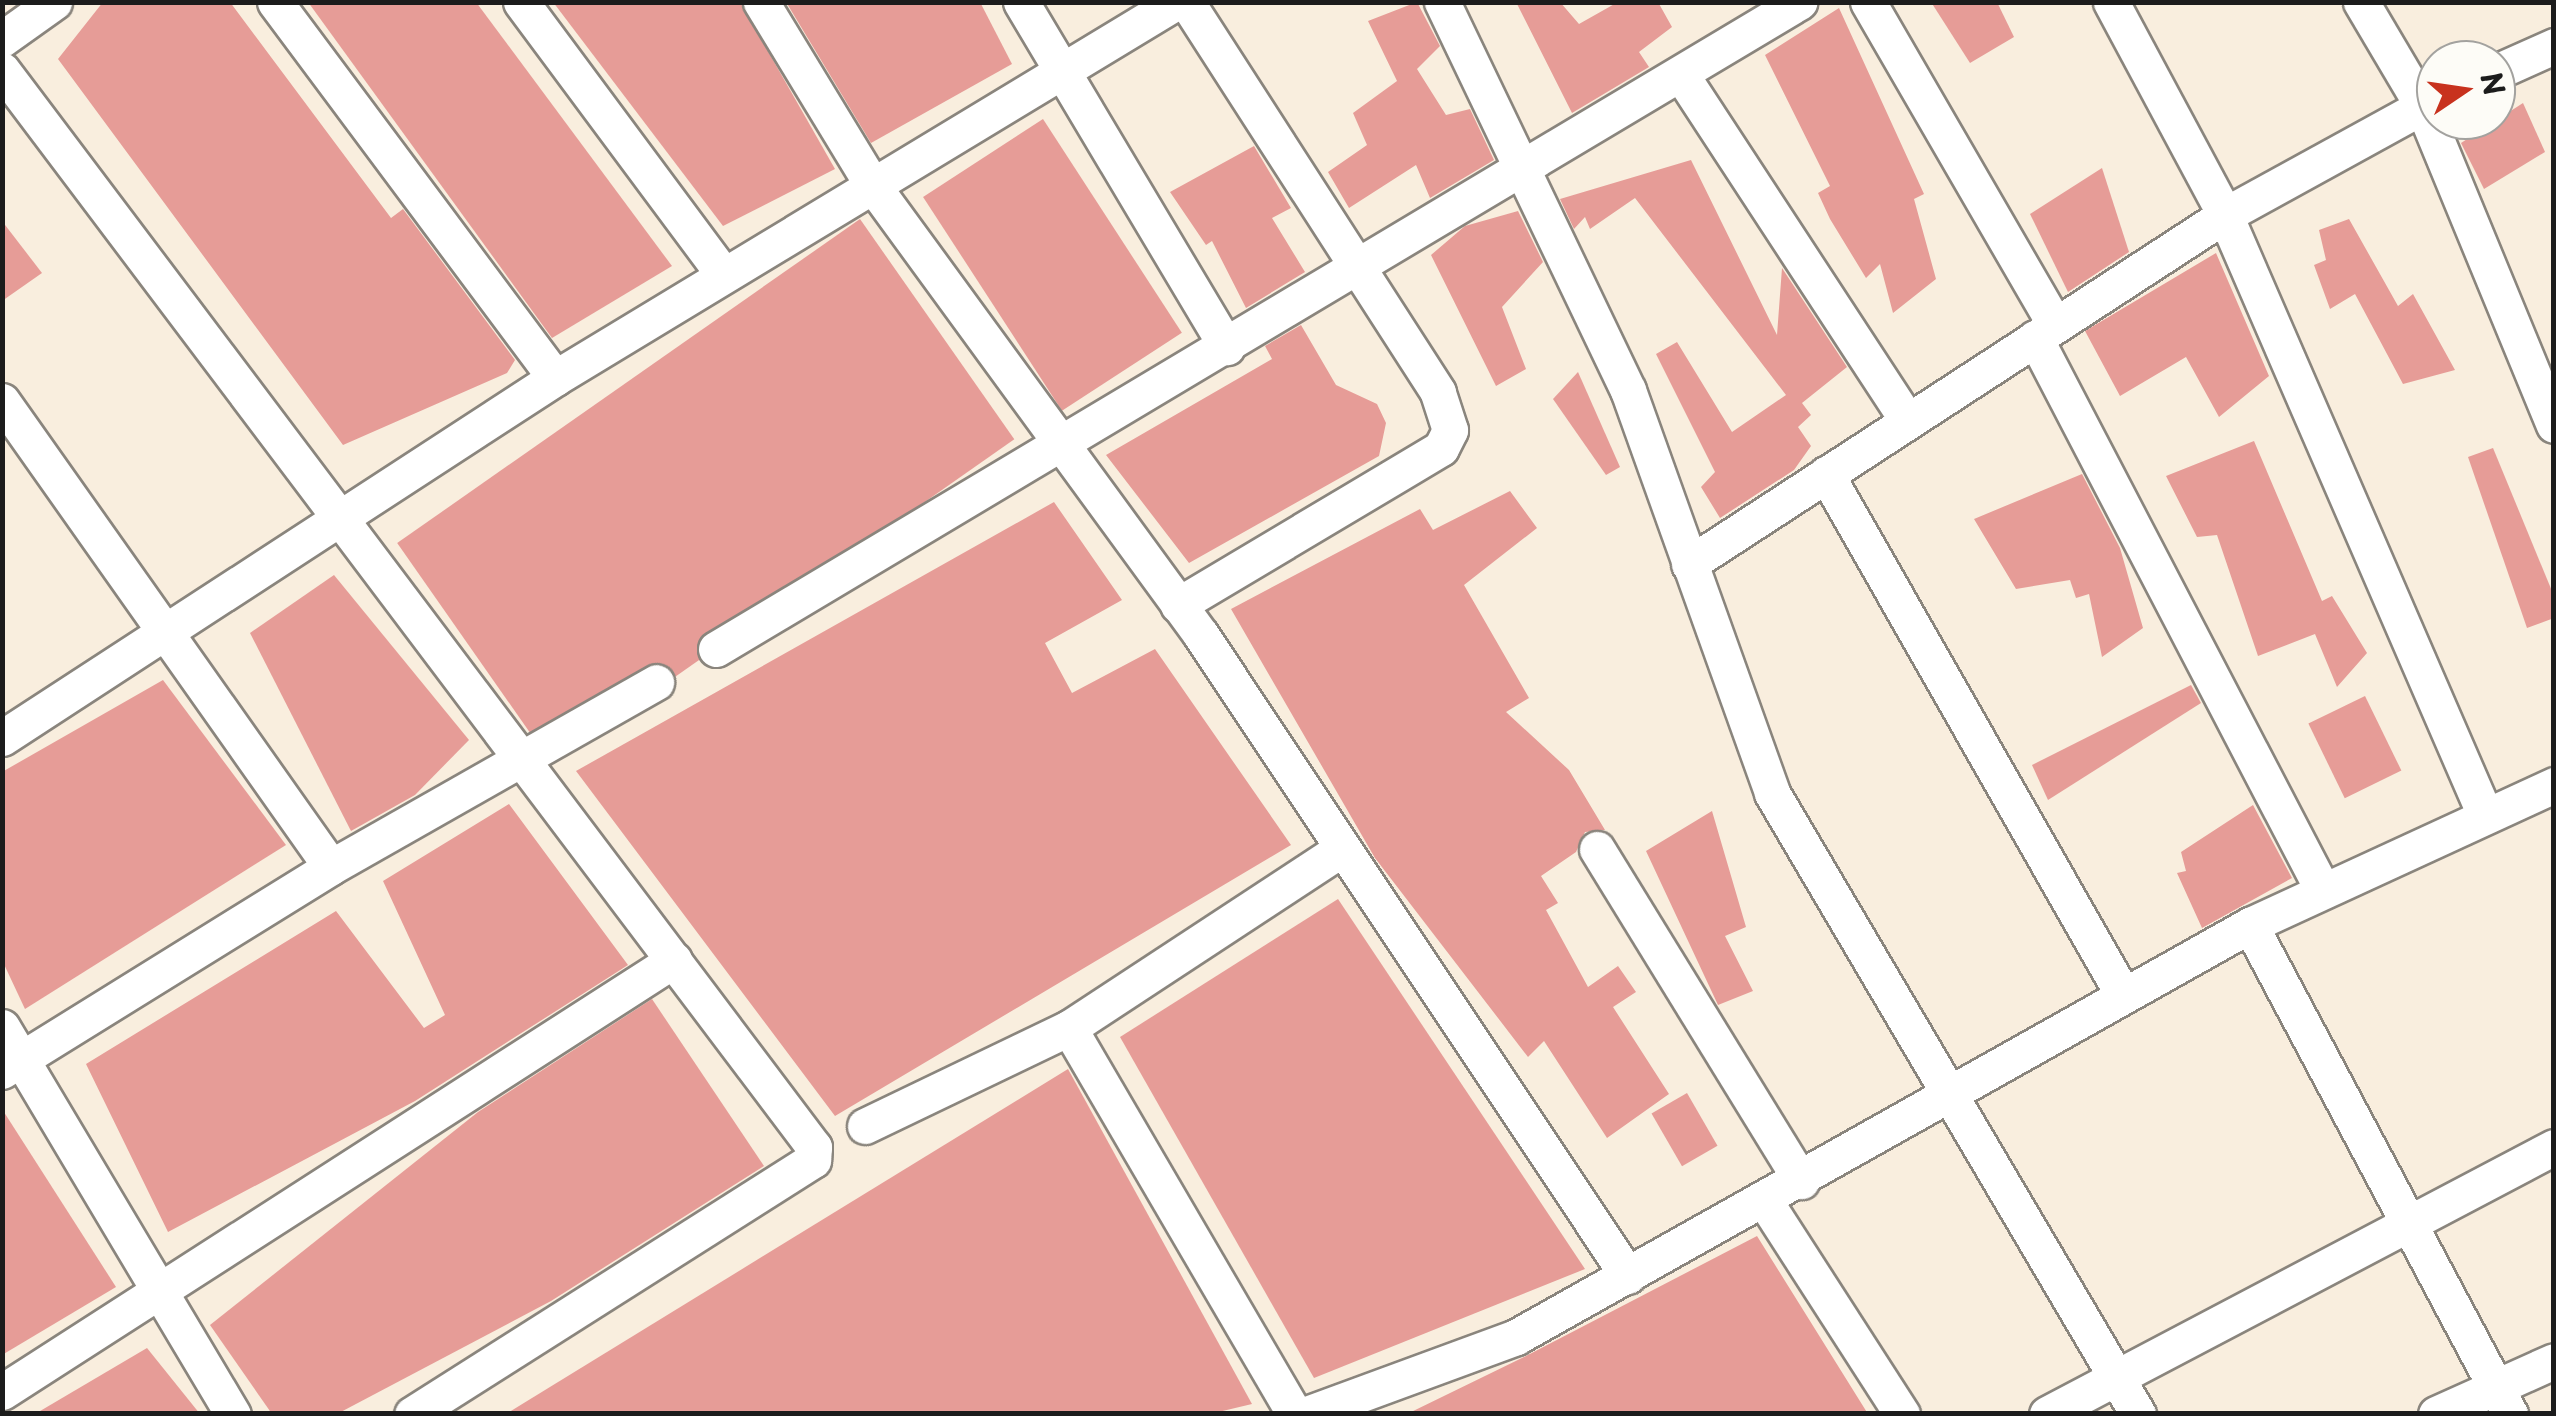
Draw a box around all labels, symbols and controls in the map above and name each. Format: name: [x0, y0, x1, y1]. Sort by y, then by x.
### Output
north arrow: [2416, 40, 2516, 140]
text: N: [2470, 68, 2517, 99]

